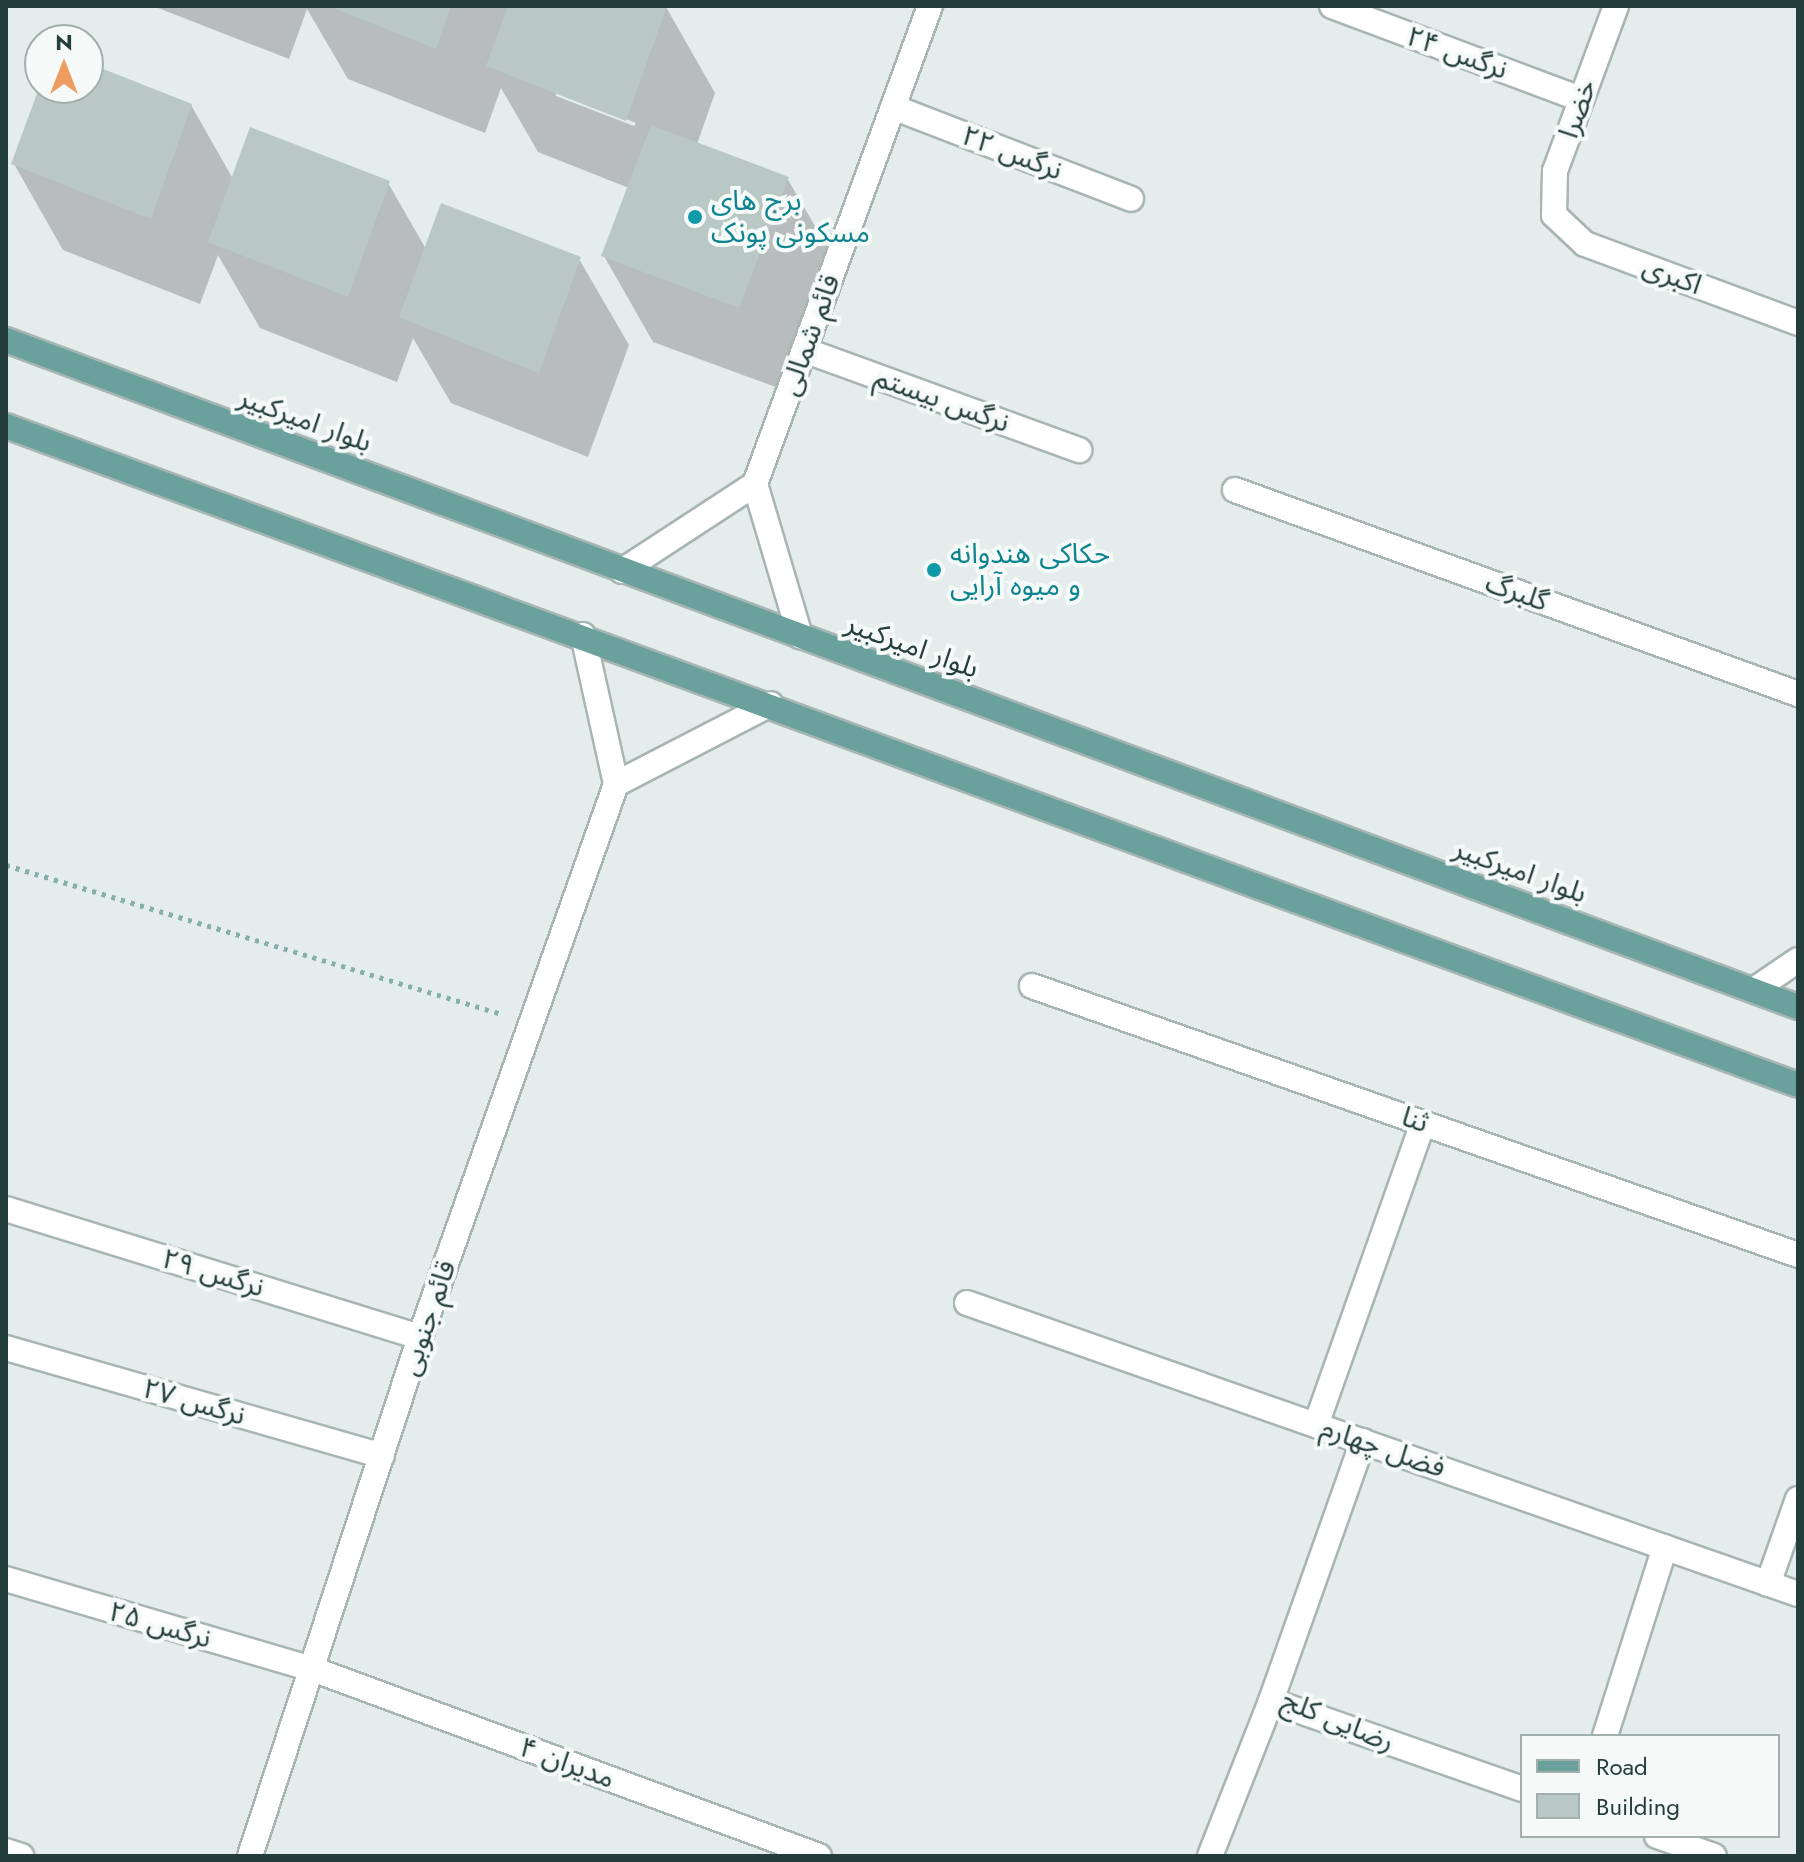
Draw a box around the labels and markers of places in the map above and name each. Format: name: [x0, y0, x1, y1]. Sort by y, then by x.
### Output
place label: برج های مسکونی پونک: [711, 184, 870, 250]
marker: برج های مسکونی پونک: [686, 208, 704, 226]
place label: حکاکی هندوانه و میوه آرایی: [950, 537, 1110, 603]
marker: حکاکی هندوانه و میوه آرایی: [925, 561, 943, 579]

